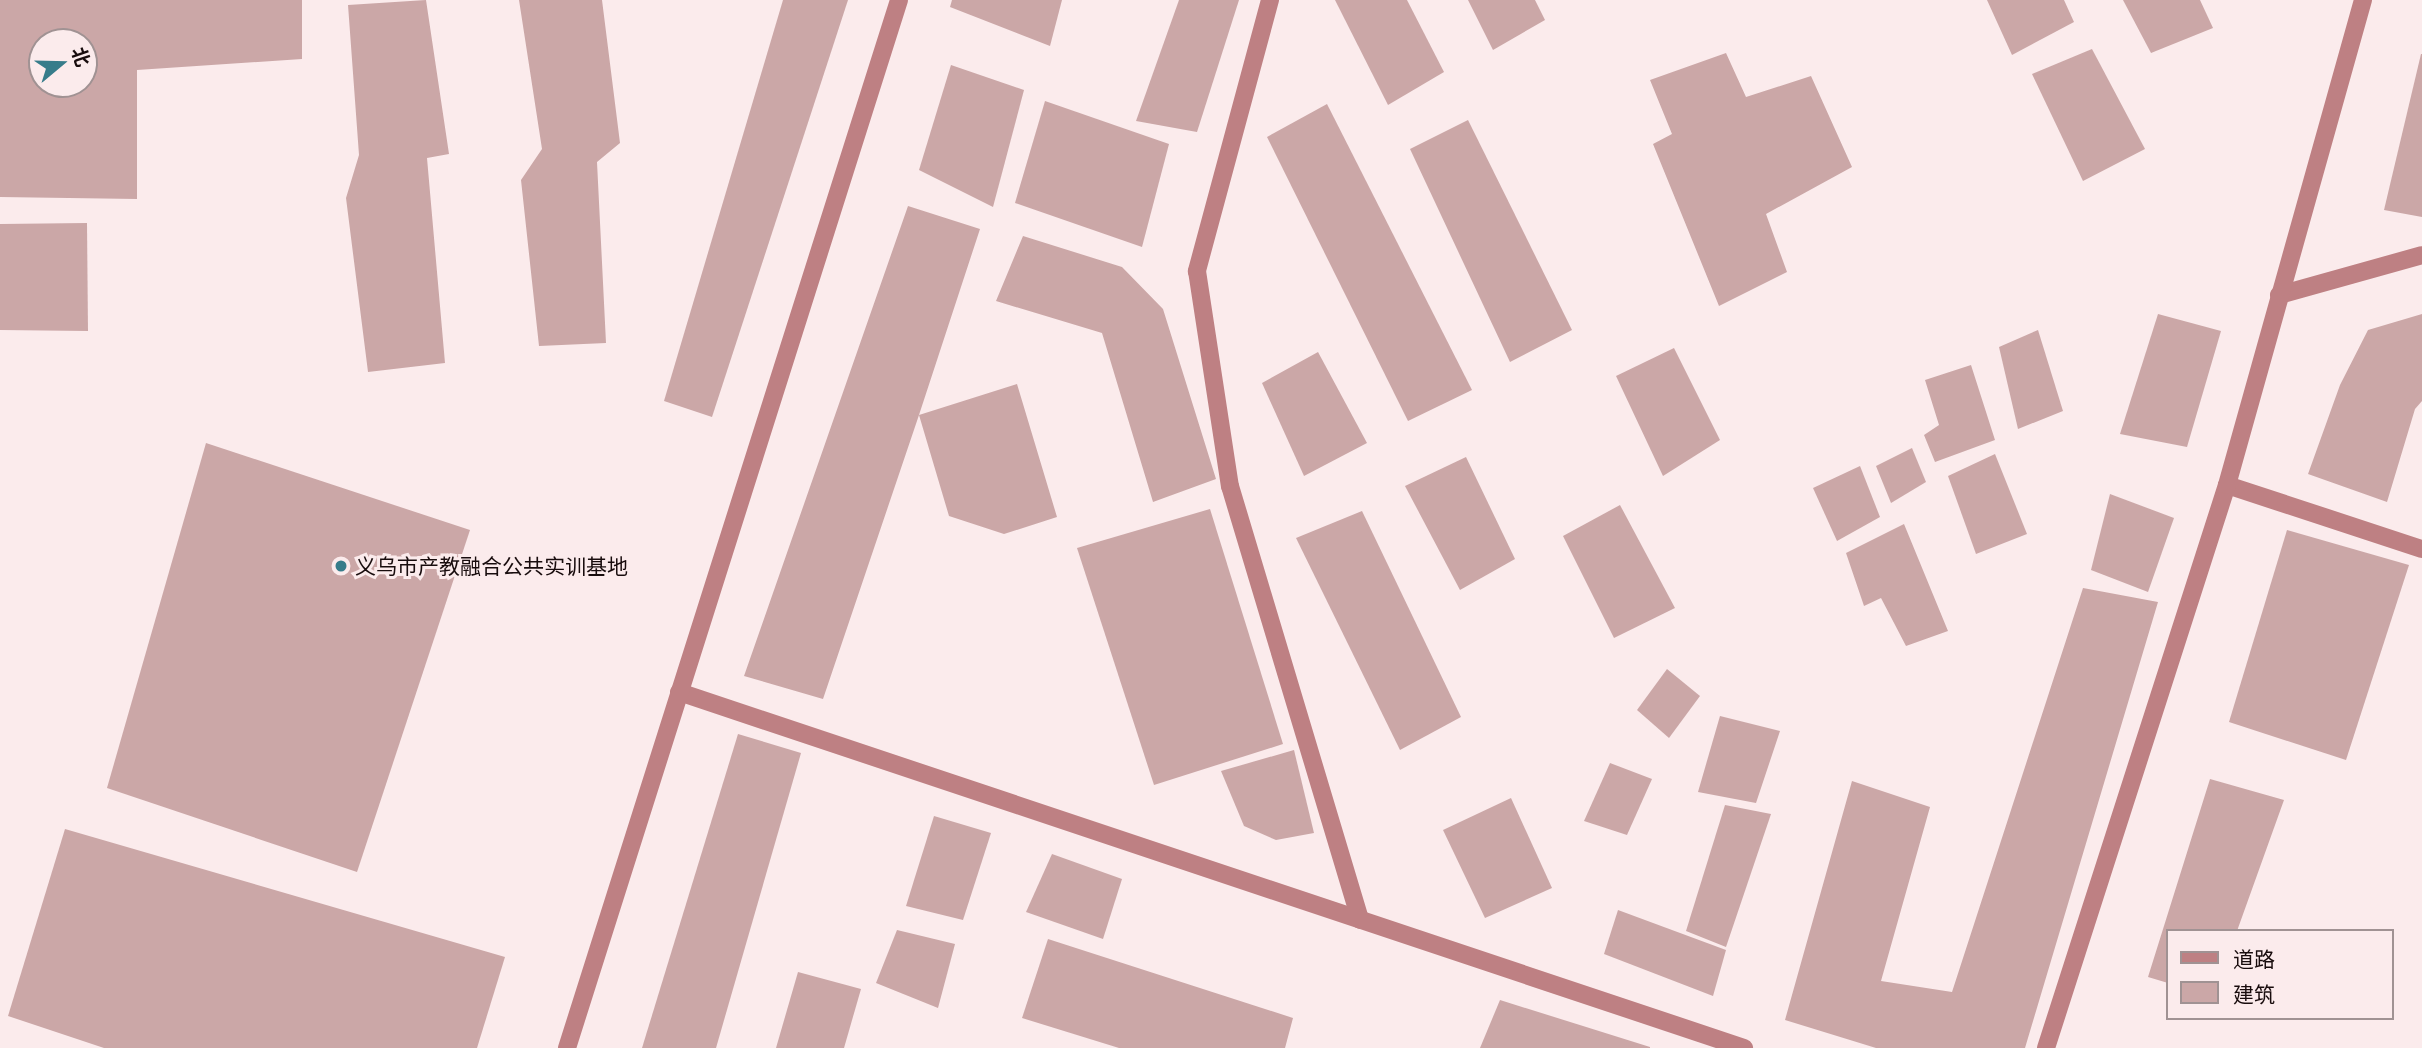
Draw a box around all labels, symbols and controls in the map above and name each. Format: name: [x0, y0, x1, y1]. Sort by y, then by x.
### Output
north arrow: [28, 28, 98, 98]
text: 北: [67, 44, 95, 69]
place label: 义乌市产教融合公共实训基地: [355, 553, 628, 579]
marker: 义乌市产教融合公共实训基地: [333, 558, 349, 574]
legend: [2166, 929, 2394, 1020]
text: 道路: [2233, 946, 2275, 971]
text: 建筑: [2233, 981, 2275, 1006]

